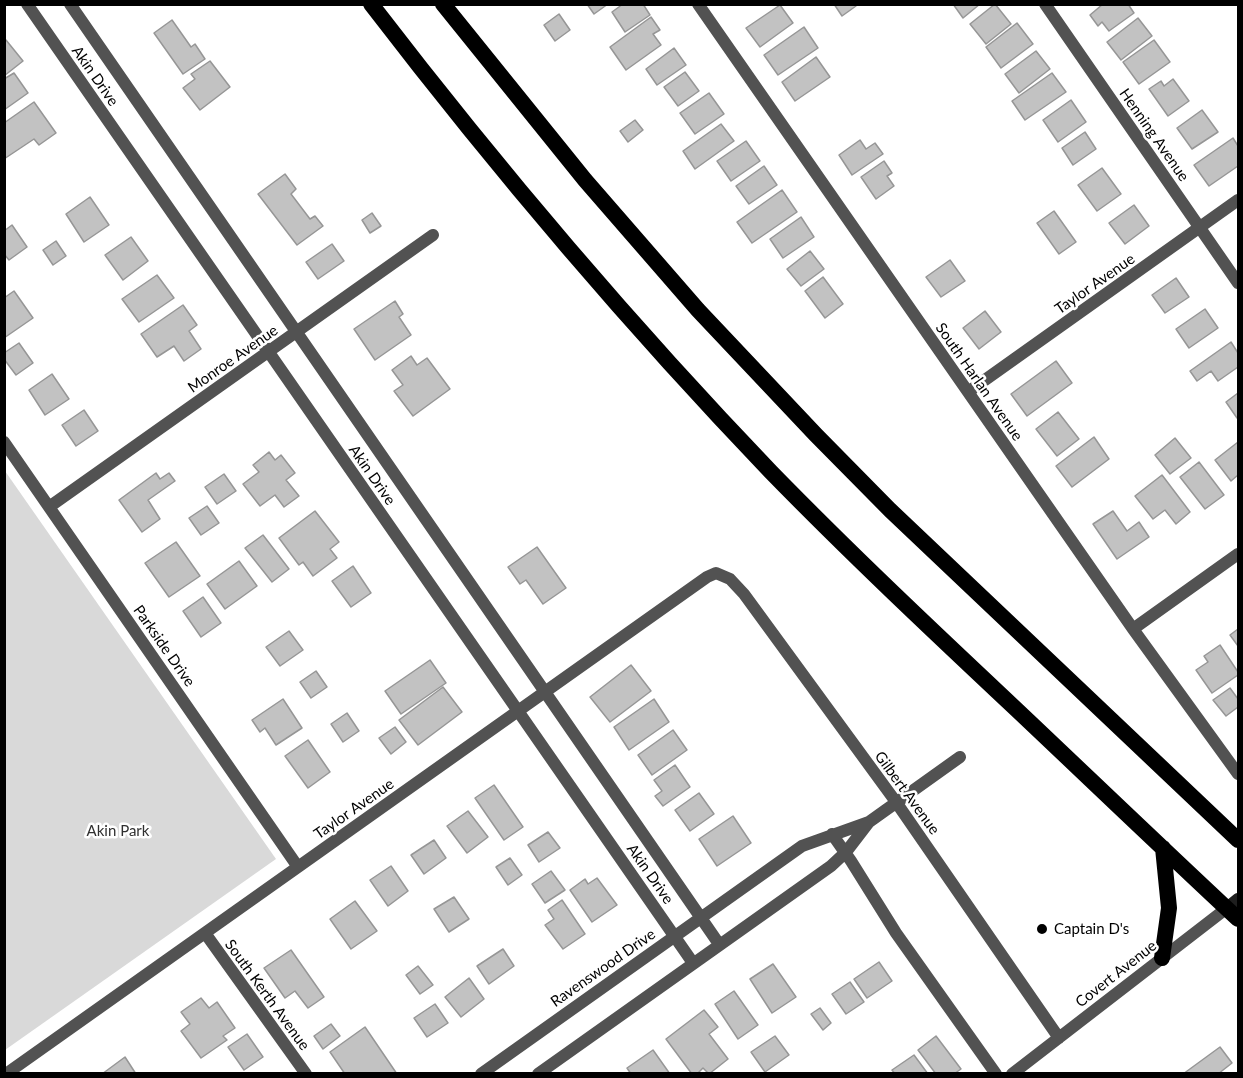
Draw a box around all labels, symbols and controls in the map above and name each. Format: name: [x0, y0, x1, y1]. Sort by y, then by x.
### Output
street label: Akin Drive: [68, 42, 122, 110]
street label: Henning Avenue: [1115, 85, 1193, 185]
street label: Taylor Avenue: [1052, 250, 1138, 318]
street label: South Harlan Avenue: [932, 320, 1026, 444]
street label: Monroe Avenue: [185, 321, 281, 397]
street label: Akin Drive: [345, 441, 399, 509]
street label: Parkside Drive: [129, 602, 199, 690]
street label: Gilbert Avenue: [871, 748, 943, 838]
street label: Taylor Avenue: [311, 775, 397, 843]
park label: Akin Park: [87, 822, 149, 840]
street label: Akin Drive: [623, 840, 677, 908]
place label: Captain D's: [1054, 920, 1129, 938]
marker: Captain D's: [1035, 922, 1049, 936]
street label: Ravenswood Drive: [547, 925, 659, 1011]
street label: South Kerth Avenue: [221, 936, 313, 1054]
street label: Covert Avenue: [1072, 937, 1160, 1011]

